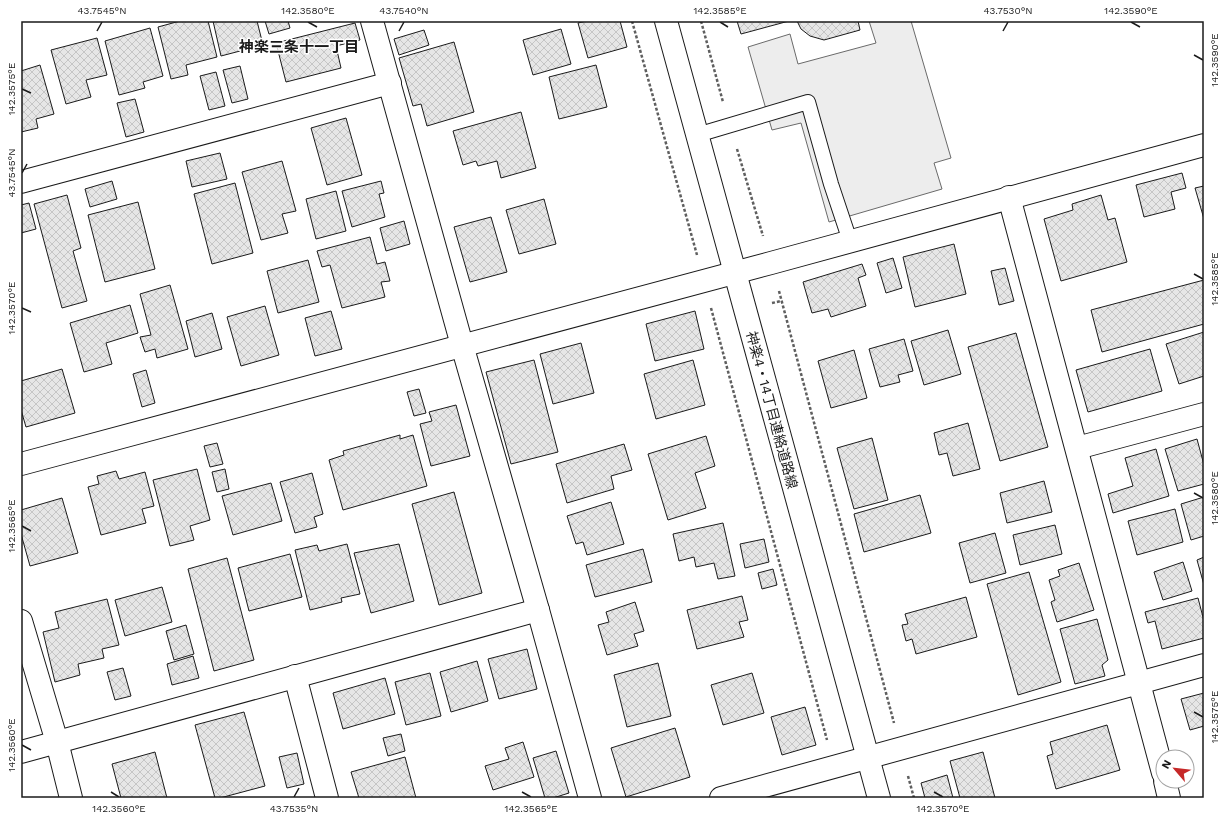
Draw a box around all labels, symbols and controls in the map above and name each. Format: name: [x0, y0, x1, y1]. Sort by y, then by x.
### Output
text: 43.7545°N: [77, 5, 127, 16]
text: 142.3580°E: [281, 5, 335, 16]
text: 43.7540°N: [379, 5, 429, 16]
text: 142.3585°E: [693, 5, 747, 16]
text: 43.7530°N: [983, 5, 1033, 16]
text: 142.3590°E: [1104, 5, 1158, 16]
text: 142.3590°E: [1209, 33, 1220, 87]
district label: 神楽三条十一丁目: [238, 38, 359, 56]
text: 142.3575°E: [6, 63, 17, 115]
text: 43.7545°N: [6, 148, 17, 198]
text: 142.3585°E: [1209, 252, 1220, 306]
text: 142.3570°E: [6, 282, 17, 334]
street label: 神楽4・14丁目連絡道路線: [743, 329, 801, 491]
text: 142.3580°E: [1209, 471, 1220, 525]
text: 142.3565°E: [6, 499, 17, 553]
text: 142.3575°E: [1209, 691, 1220, 743]
text: 142.3560°E: [6, 718, 17, 772]
north arrow: [1155, 749, 1195, 789]
text: N: [1159, 758, 1174, 771]
text: 142.3560°E: [92, 803, 146, 814]
text: 43.7535°N: [270, 803, 318, 814]
text: 142.3565°E: [504, 803, 558, 814]
text: 142.3570°E: [917, 803, 969, 814]

